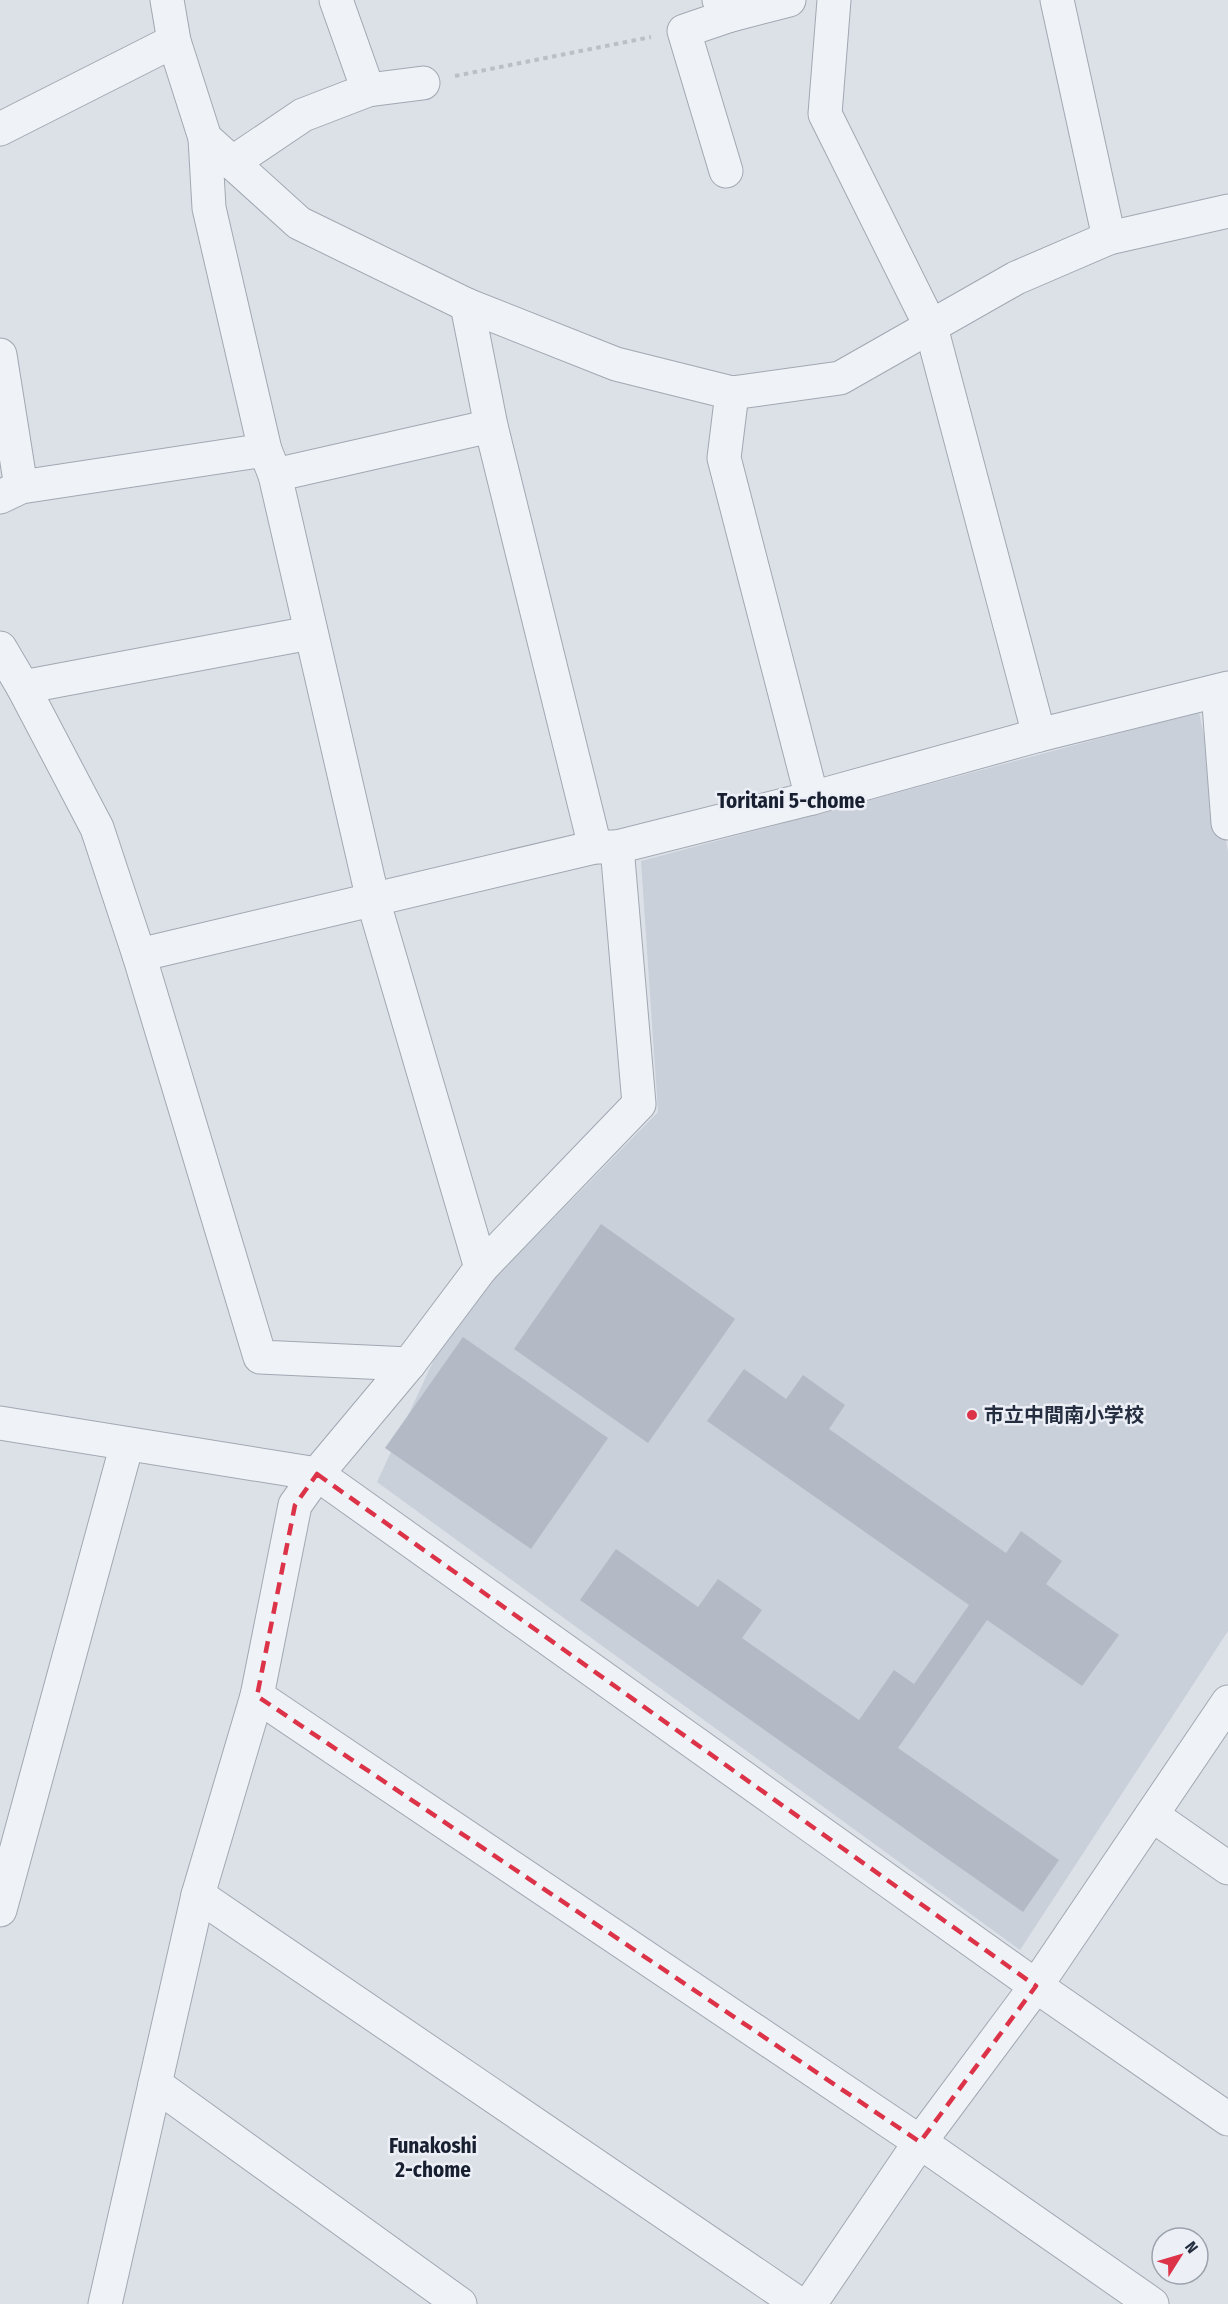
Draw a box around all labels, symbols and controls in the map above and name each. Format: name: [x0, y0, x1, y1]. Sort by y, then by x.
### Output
district label: Toritani 5-chome: [717, 788, 865, 814]
place label: 市立中間南小学校: [984, 1403, 1144, 1427]
marker: 市立中間南小学校: [965, 1408, 979, 1422]
district label: Funakoshi 2-chome: [389, 2133, 477, 2183]
north arrow: [1150, 2226, 1210, 2286]
text: N: [1181, 2238, 1202, 2257]

